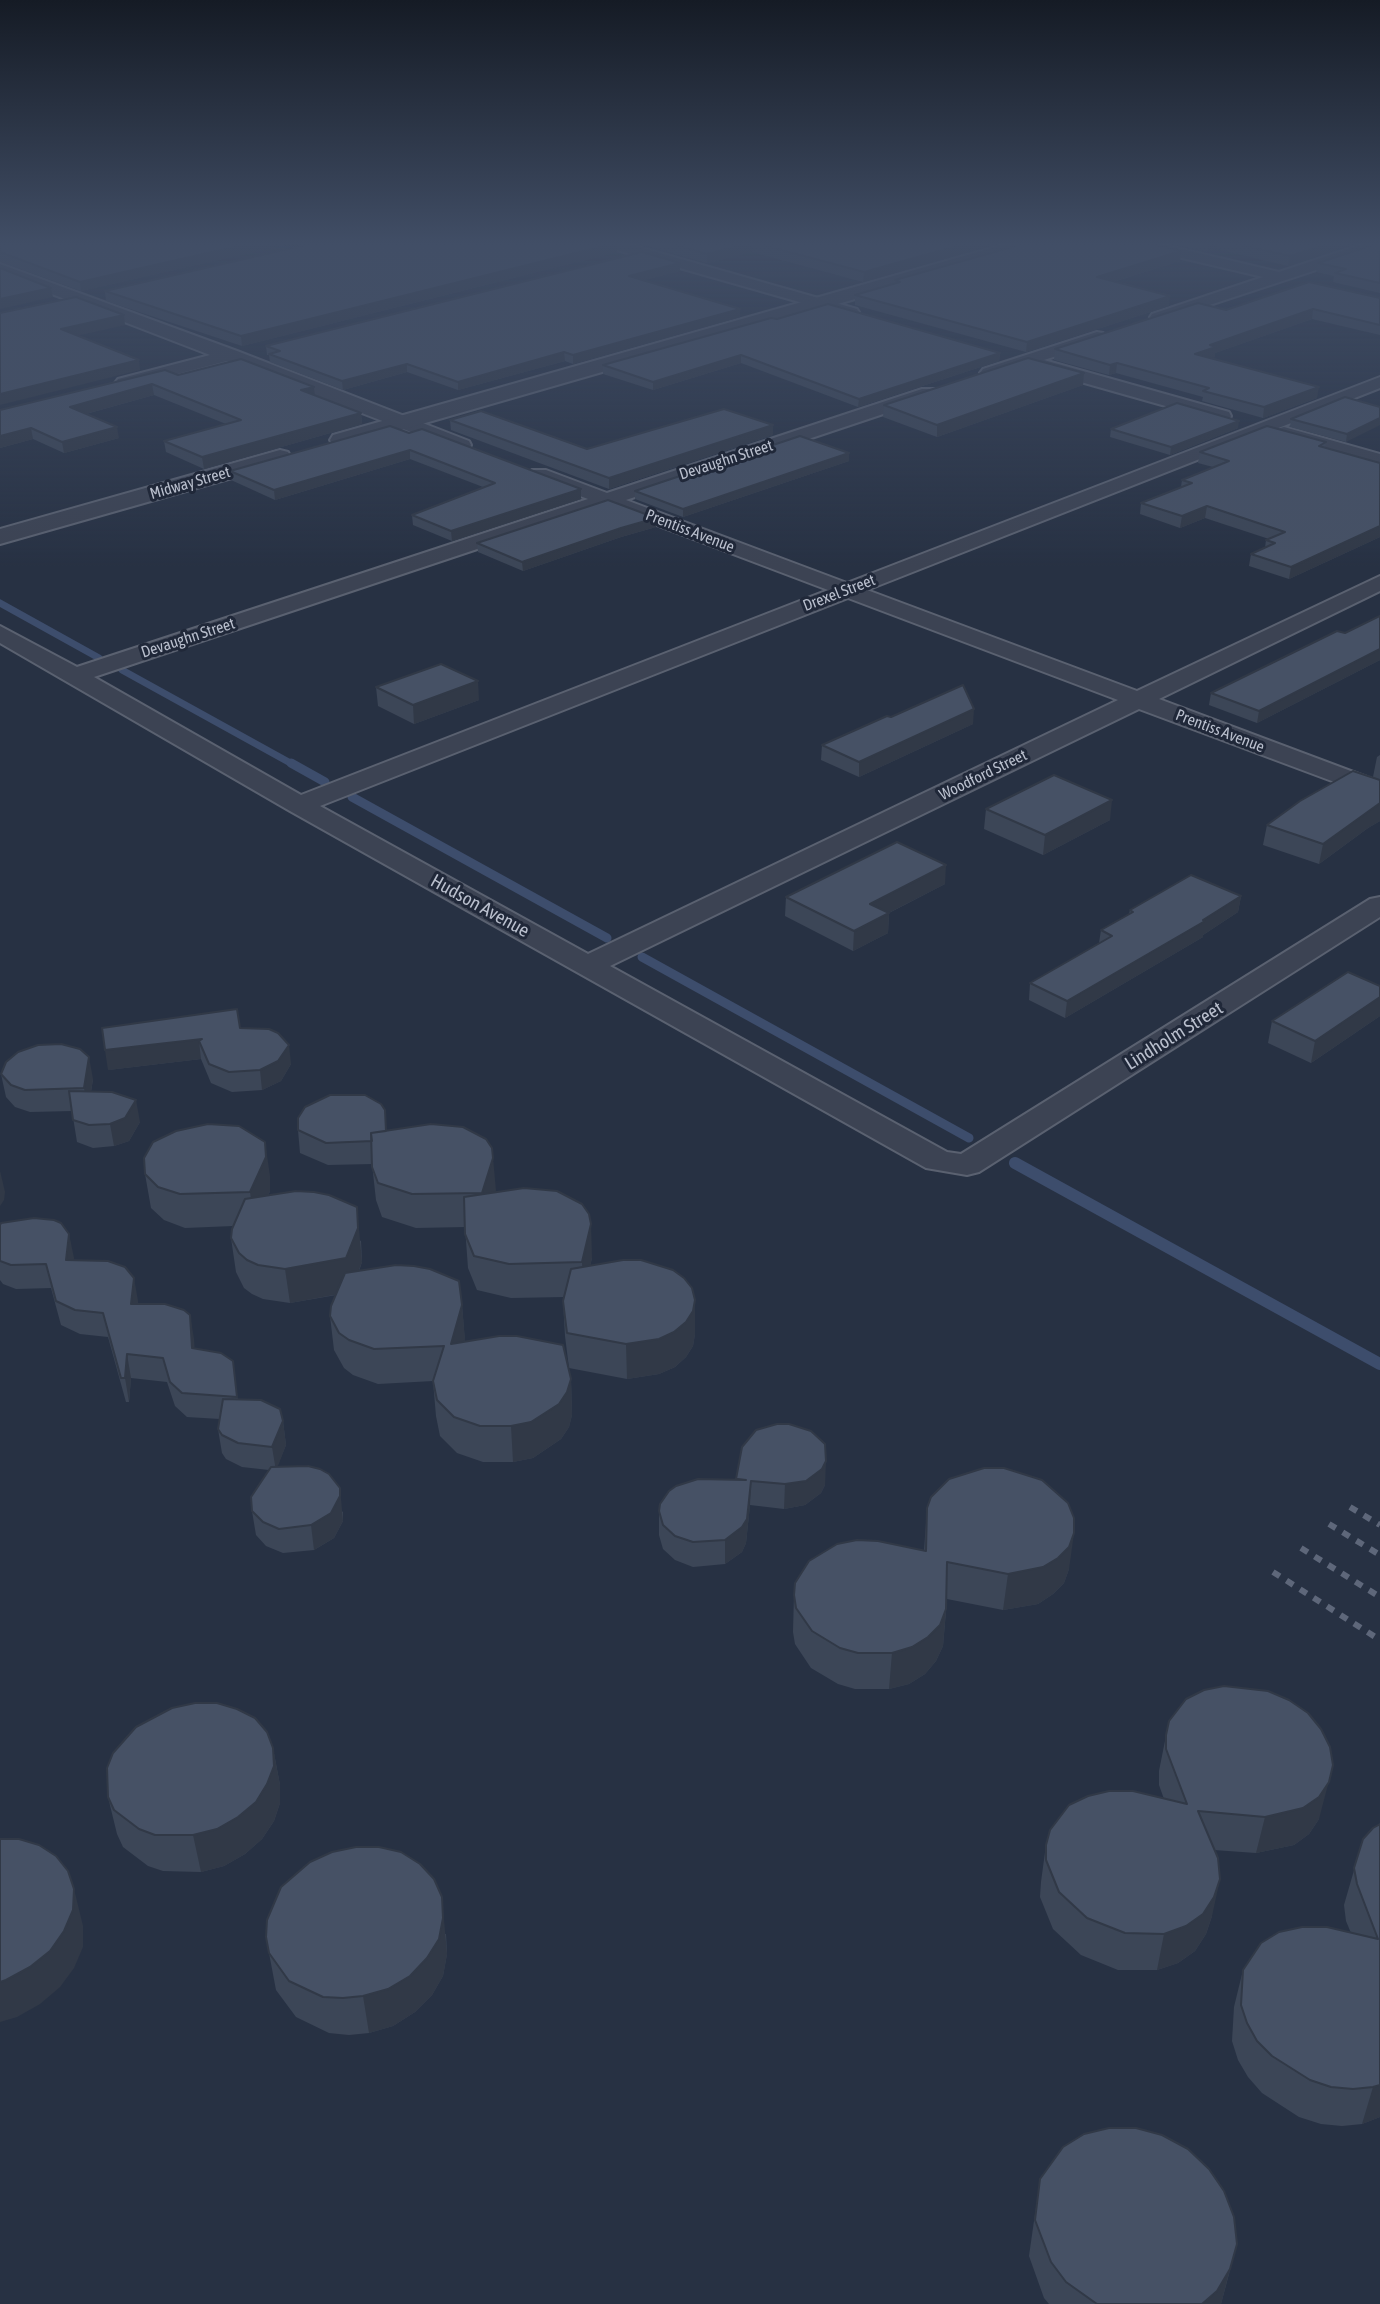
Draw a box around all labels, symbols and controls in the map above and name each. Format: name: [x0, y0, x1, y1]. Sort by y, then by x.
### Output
street label: Devaughn Street: [677, 436, 775, 484]
street label: Midway Street: [148, 462, 232, 504]
street label: Prentiss Avenue: [643, 505, 737, 557]
street label: Drexel Street: [800, 570, 878, 616]
street label: Devaughn Street: [139, 614, 237, 662]
street label: Prentiss Avenue: [1173, 705, 1267, 757]
street label: Woodford Street: [936, 745, 1030, 805]
street label: Hudson Avenue: [427, 870, 533, 942]
street label: Lindholm Street: [1121, 997, 1227, 1075]

